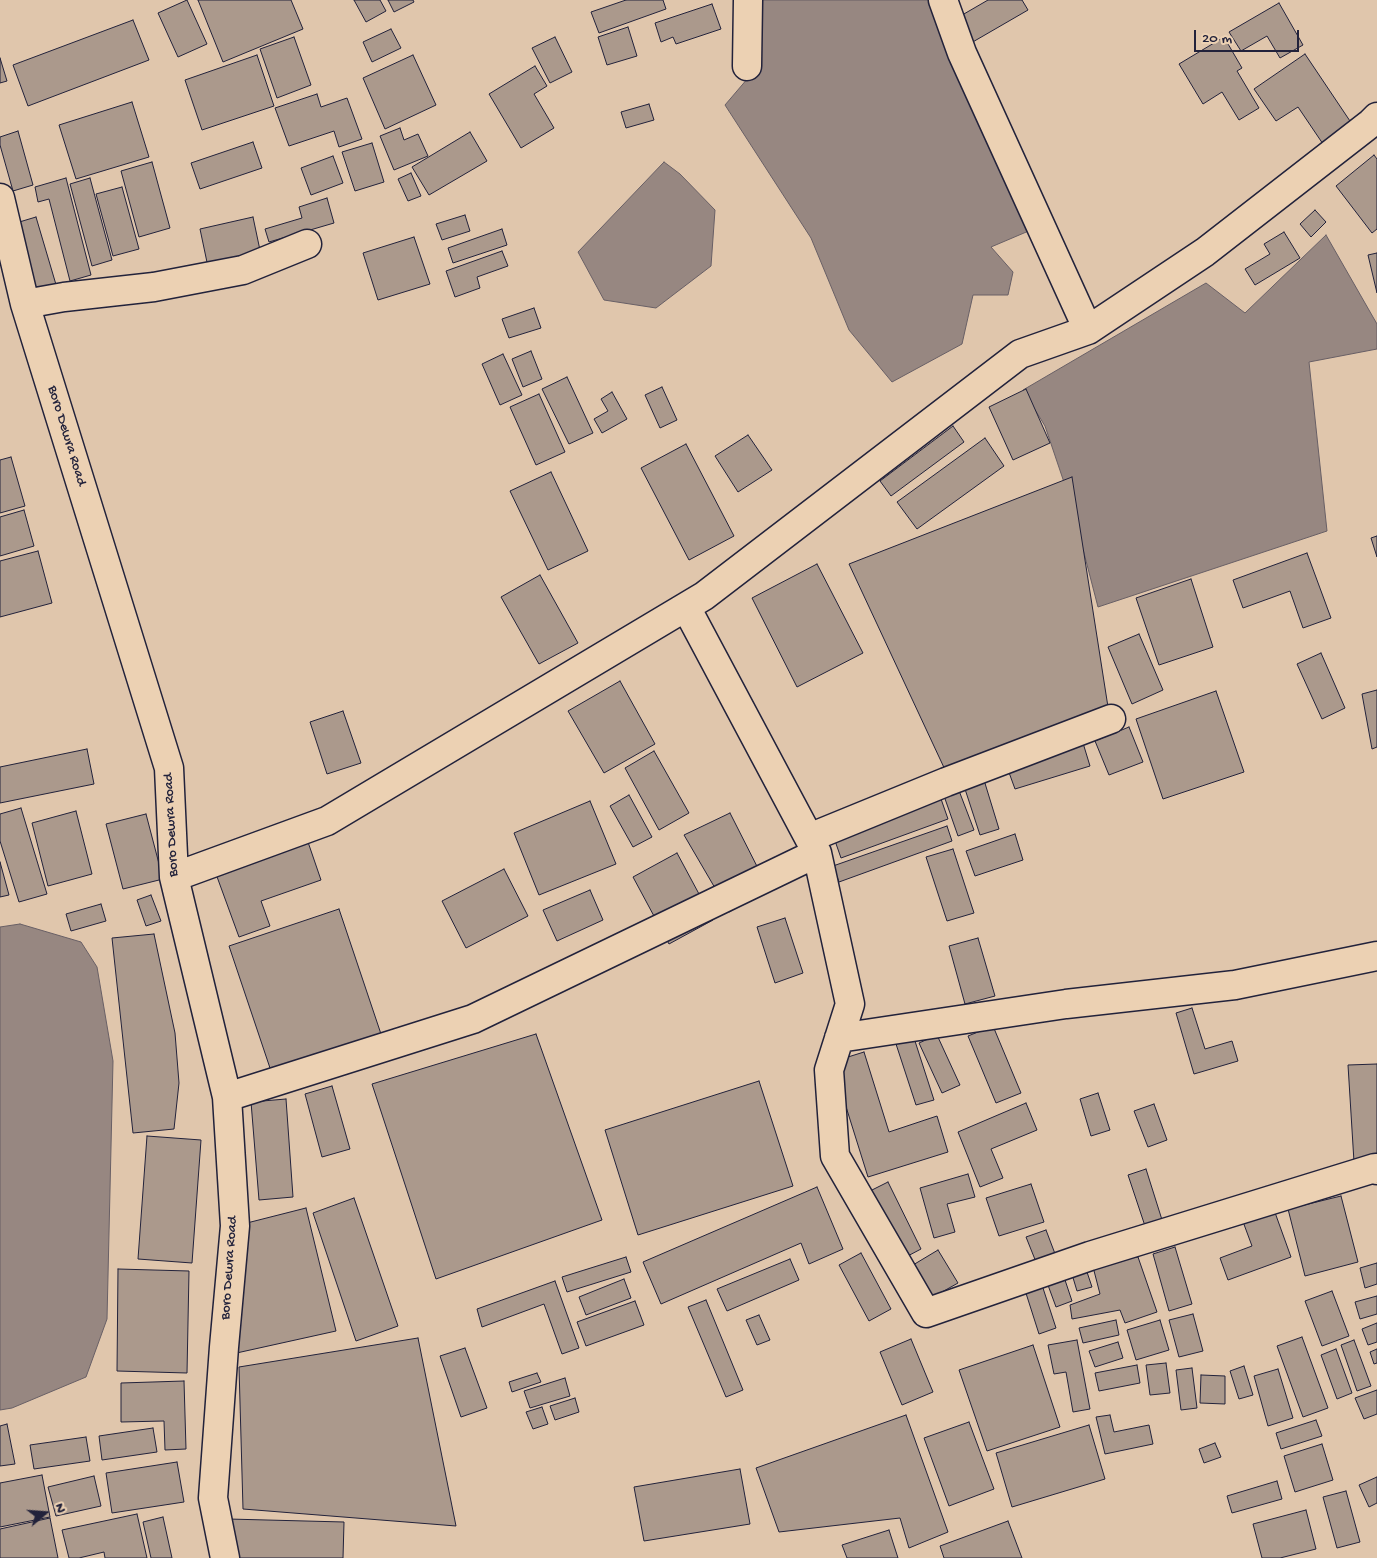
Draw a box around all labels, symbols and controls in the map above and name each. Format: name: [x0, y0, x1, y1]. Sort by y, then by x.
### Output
scale bar: [1197, 20, 1302, 52]
text: 20 m: [1202, 30, 1232, 48]
street label: Boro Dewra Road: [43, 384, 89, 488]
street label: Boro Dewra Road: [161, 773, 183, 877]
street label: Boro Dewra Road: [218, 1216, 242, 1320]
north arrow: [20, 1488, 70, 1538]
text: N: [50, 1501, 69, 1515]

